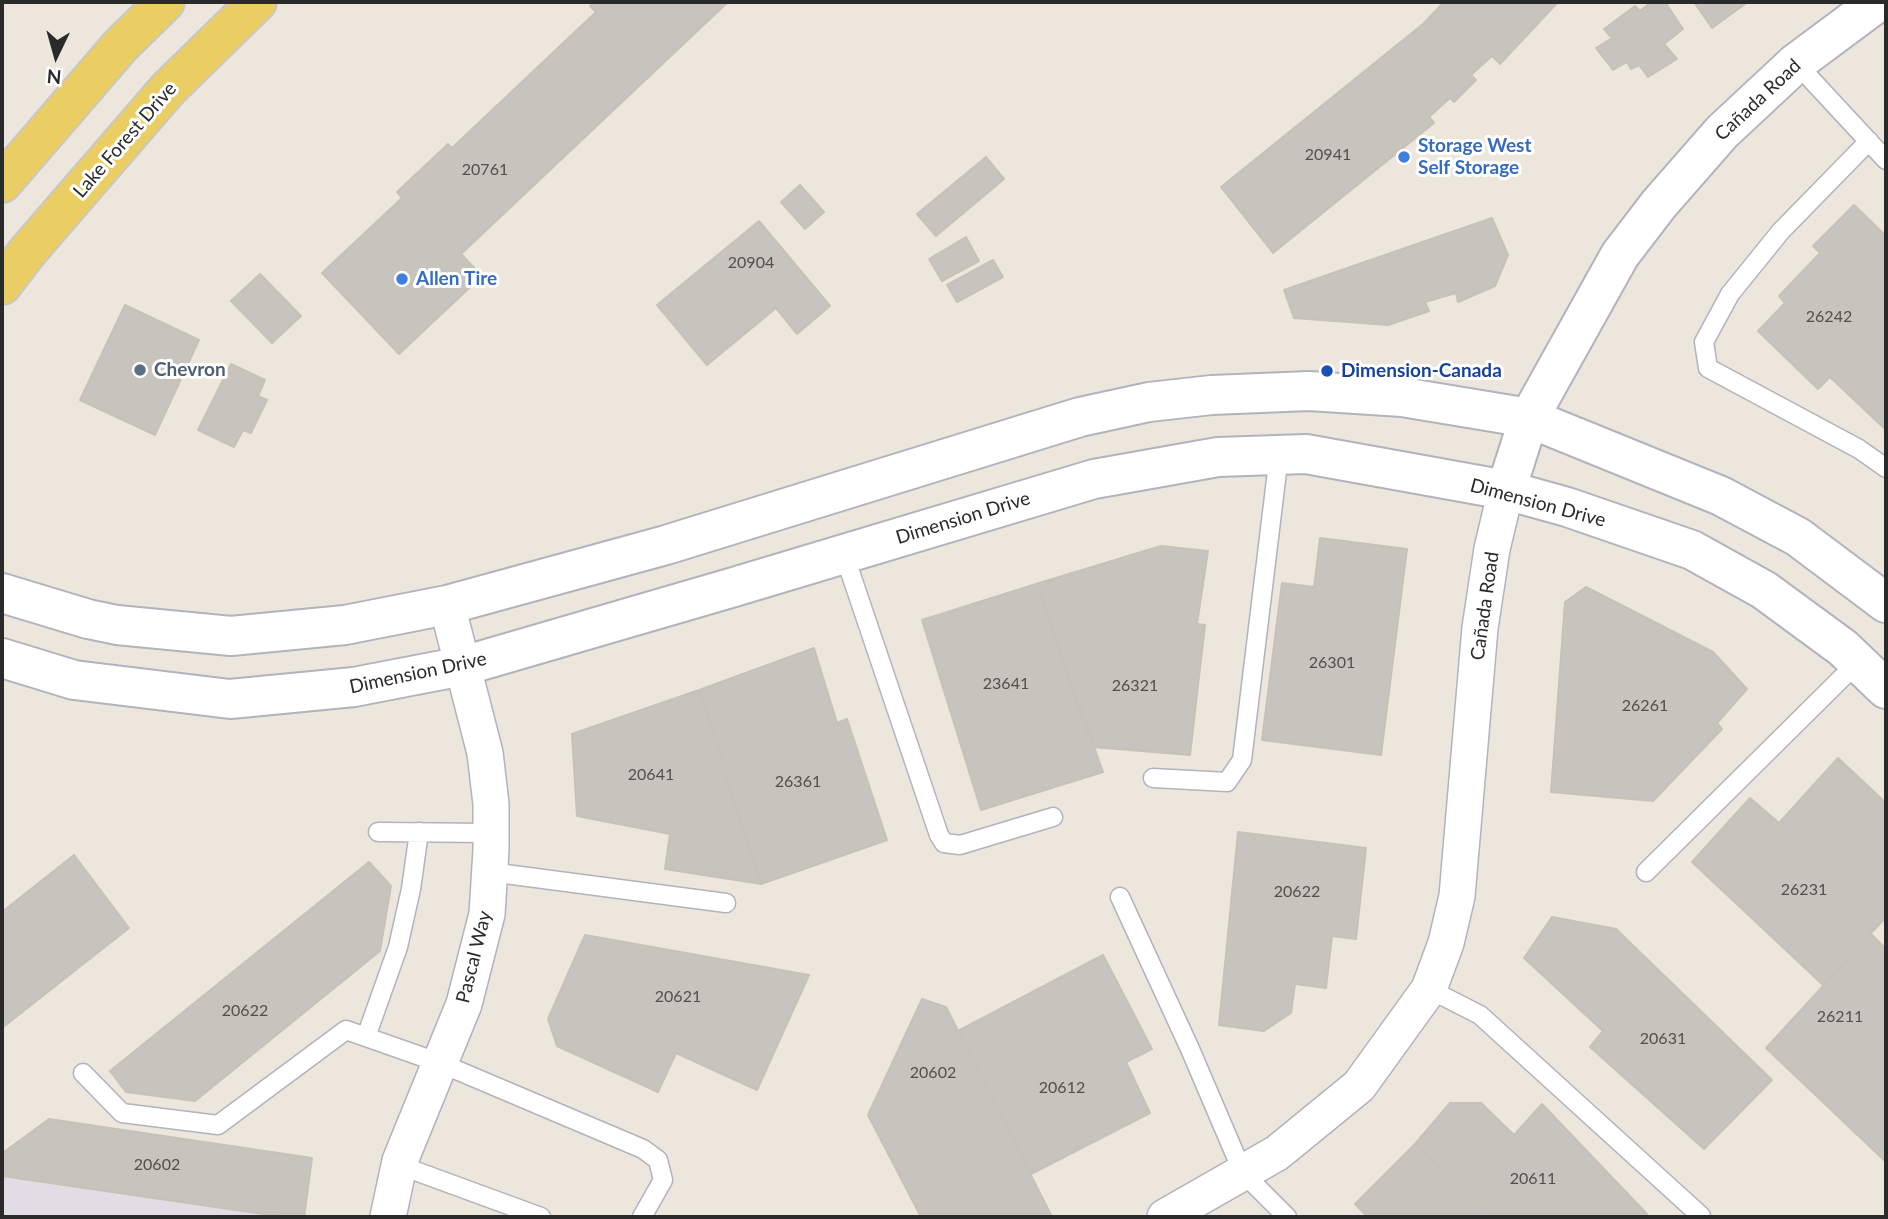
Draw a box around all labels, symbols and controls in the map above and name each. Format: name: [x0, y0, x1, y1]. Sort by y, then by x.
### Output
north arrow: [21, 21, 91, 91]
street label: Cañada Road: [1710, 54, 1806, 146]
text: N: [46, 65, 62, 90]
street label: Lake Forest Drive: [69, 78, 181, 202]
place label: Storage West Self Storage: [1418, 135, 1532, 179]
house number: 20941: [1305, 145, 1351, 165]
marker: Storage West Self Storage: [1396, 149, 1412, 165]
house number: 20761: [462, 160, 508, 180]
house number: 20904: [728, 253, 774, 273]
place label: Allen Tire: [416, 268, 497, 290]
marker: Allen Tire: [394, 271, 410, 287]
house number: 26242: [1806, 307, 1852, 327]
place label: Chevron: [154, 359, 226, 381]
place label: Dimension-Canada: [1341, 360, 1502, 382]
marker: Chevron: [132, 362, 148, 378]
marker: Dimension-Canada: [1319, 363, 1335, 379]
street label: Dimension Drive: [1468, 474, 1608, 532]
street label: Dimension Drive: [893, 487, 1033, 549]
street label: Cañada Road: [1466, 550, 1504, 662]
street label: Dimension Drive: [347, 647, 489, 699]
house number: 26301: [1309, 653, 1355, 673]
house number: 23641: [983, 674, 1029, 694]
house number: 26321: [1112, 676, 1158, 696]
house number: 26261: [1622, 696, 1668, 716]
house number: 20641: [628, 765, 674, 785]
house number: 26361: [775, 772, 821, 792]
house number: 26231: [1781, 880, 1827, 900]
house number: 20622: [1274, 882, 1320, 902]
street label: Pascal Way: [452, 909, 496, 1005]
house number: 20621: [655, 987, 701, 1007]
house number: 20622: [222, 1001, 268, 1021]
house number: 26211: [1817, 1007, 1863, 1027]
house number: 20631: [1640, 1029, 1686, 1049]
house number: 20602: [910, 1063, 956, 1083]
house number: 20612: [1039, 1078, 1085, 1098]
house number: 20602: [134, 1155, 180, 1175]
house number: 20611: [1510, 1169, 1556, 1189]

